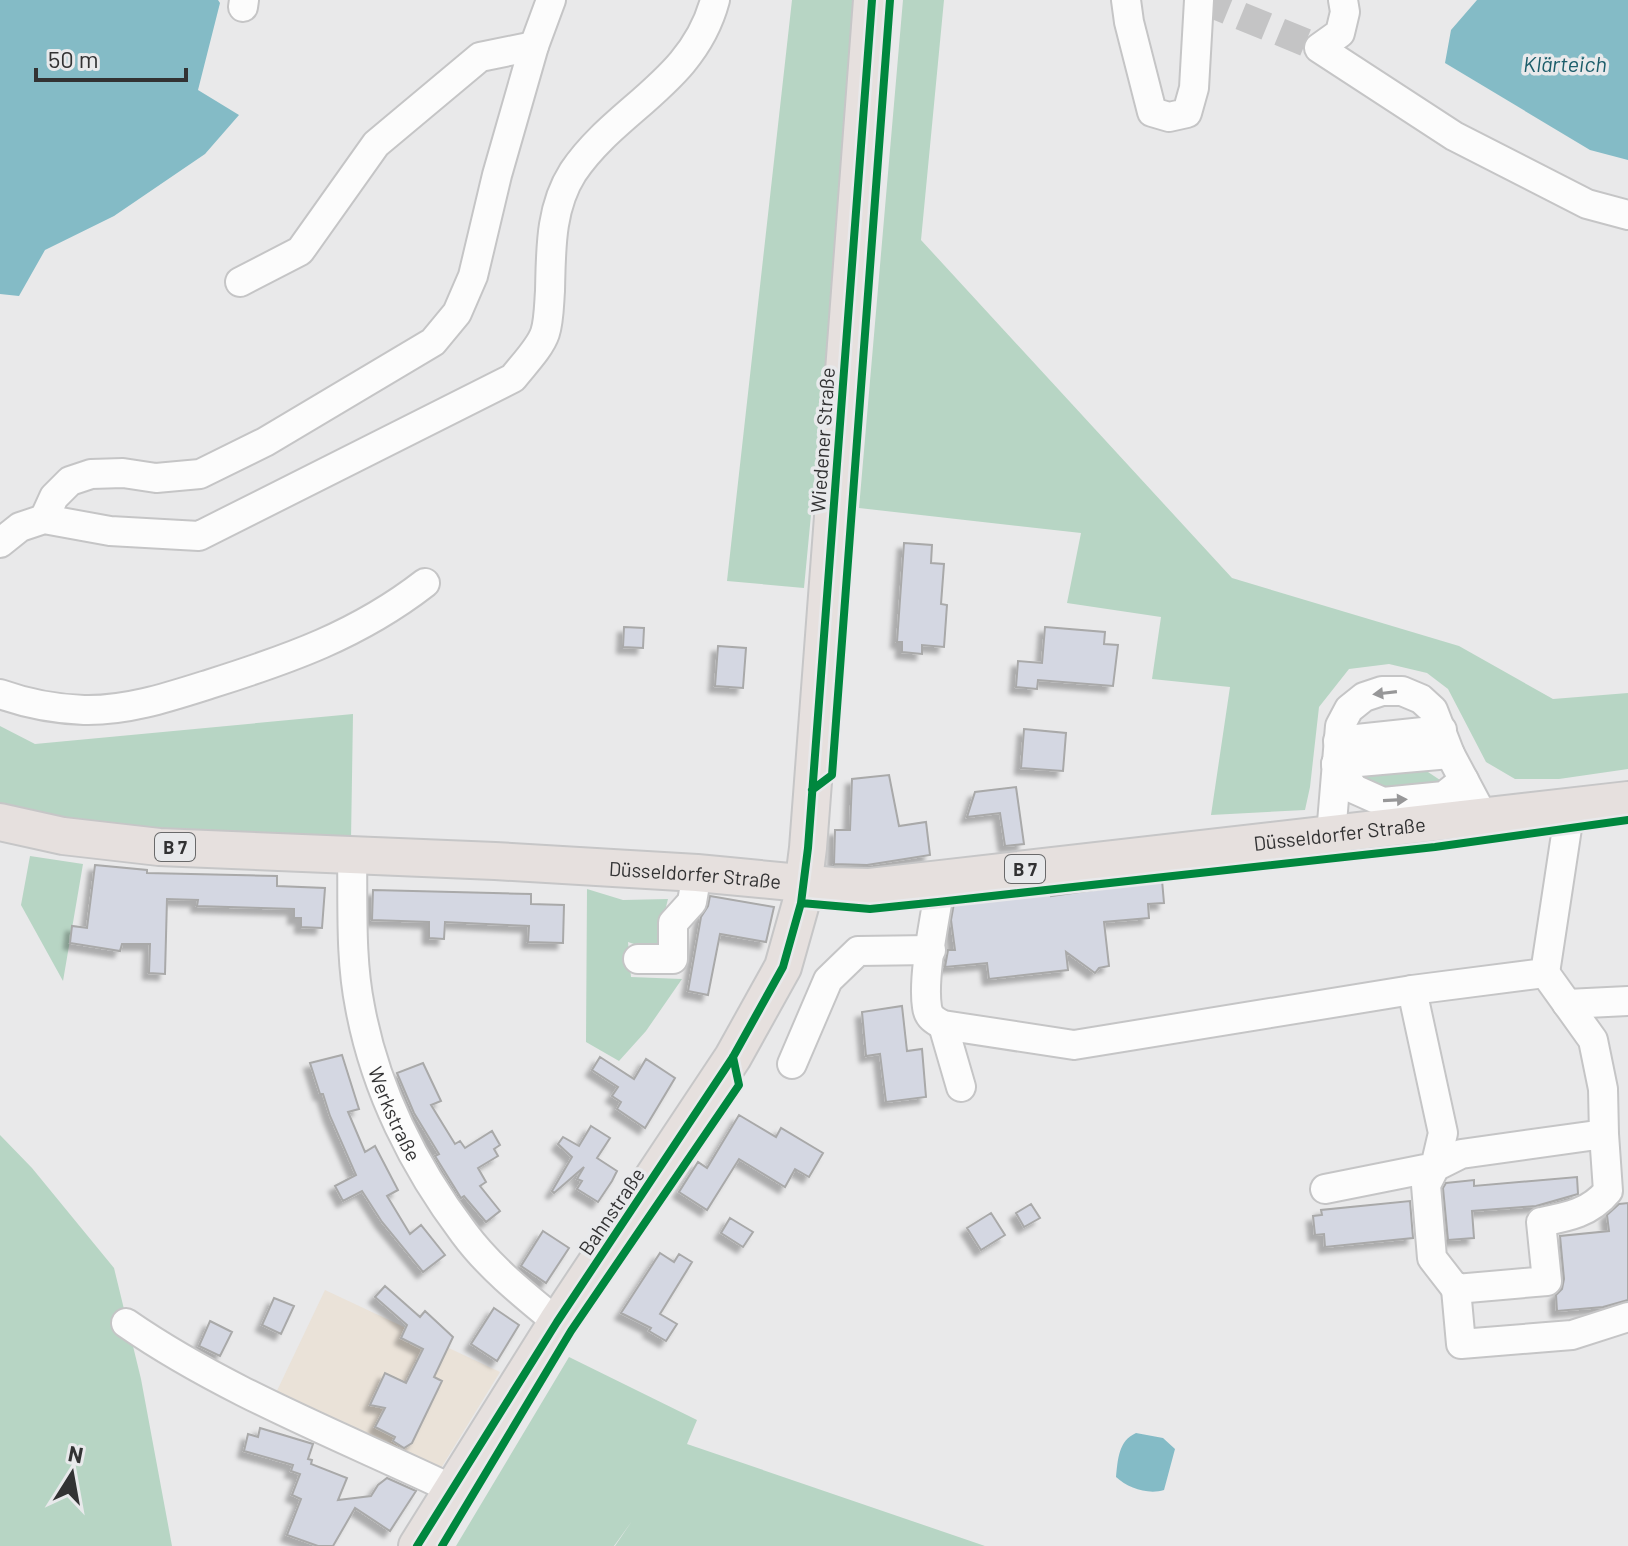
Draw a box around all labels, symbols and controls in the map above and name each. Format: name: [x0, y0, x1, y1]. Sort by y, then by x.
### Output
scale bar: [36, 32, 186, 82]
text: 50 m: [48, 44, 99, 73]
water label: Klärteich: [1523, 50, 1607, 76]
street label: Wiedener Straße: [805, 366, 839, 514]
one-way arrow: [1373, 687, 1398, 700]
one-way arrow: [1383, 793, 1408, 806]
street label: Düsseldorfer Straße: [1252, 811, 1427, 855]
road number: B 7: [155, 833, 195, 861]
road number: B 7: [1005, 855, 1045, 883]
street label: Düsseldorfer Straße: [608, 856, 782, 893]
street label: Werkstraße: [364, 1063, 426, 1165]
street label: Bahnstraße: [573, 1163, 649, 1259]
north arrow: [32, 1434, 112, 1514]
text: N: [66, 1439, 86, 1468]

